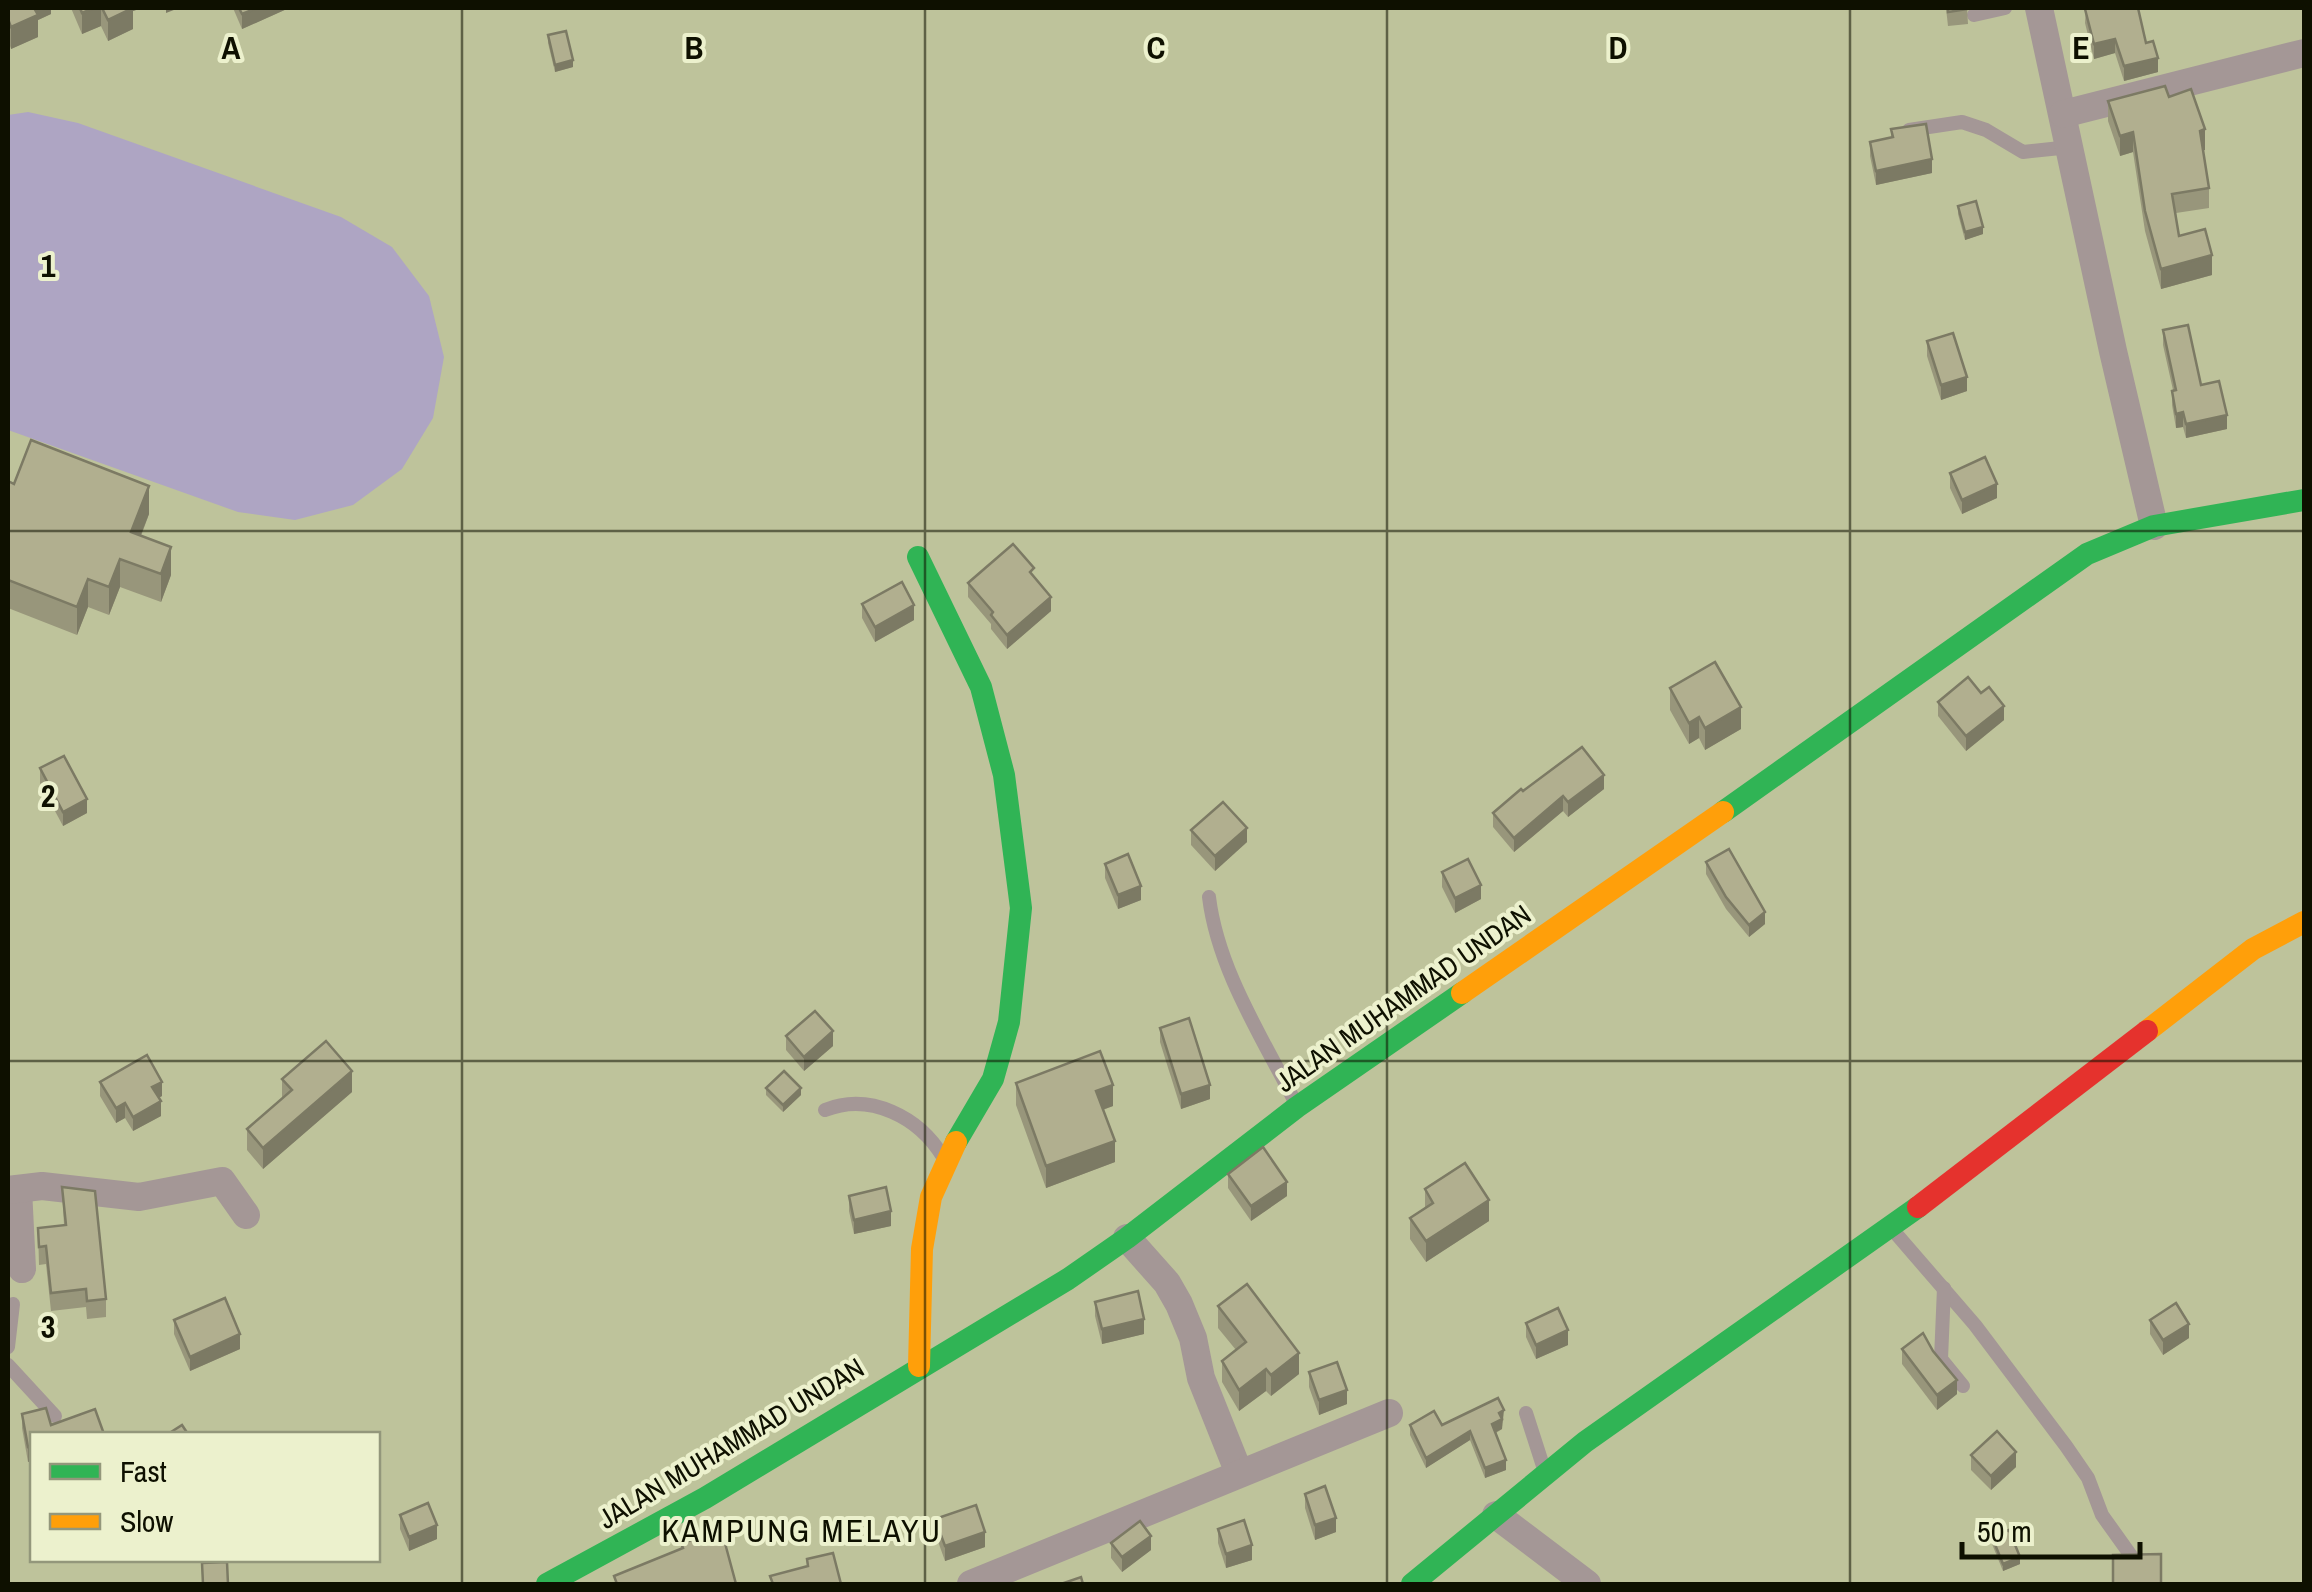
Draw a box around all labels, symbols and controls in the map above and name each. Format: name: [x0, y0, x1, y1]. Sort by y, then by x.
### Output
text: A: [222, 26, 241, 69]
text: B: [685, 26, 703, 69]
text: C: [1147, 26, 1165, 69]
text: D: [1609, 26, 1627, 69]
text: E: [2072, 26, 2090, 69]
text: 1: [41, 244, 56, 287]
text: 2: [41, 774, 55, 817]
street label: JALAN MUHAMMAD UNDAN: [1268, 895, 1538, 1101]
text: 3: [41, 1305, 55, 1348]
street label: JALAN MUHAMMAD UNDAN: [591, 1349, 871, 1537]
legend: [30, 1432, 380, 1562]
text: Fast: [120, 1451, 167, 1491]
scale bar: [1962, 1497, 2140, 1559]
text: Slow: [120, 1501, 174, 1541]
district label: KAMPUNG MELAYU: [662, 1509, 942, 1552]
text: 50 m: [1977, 1511, 2032, 1551]

